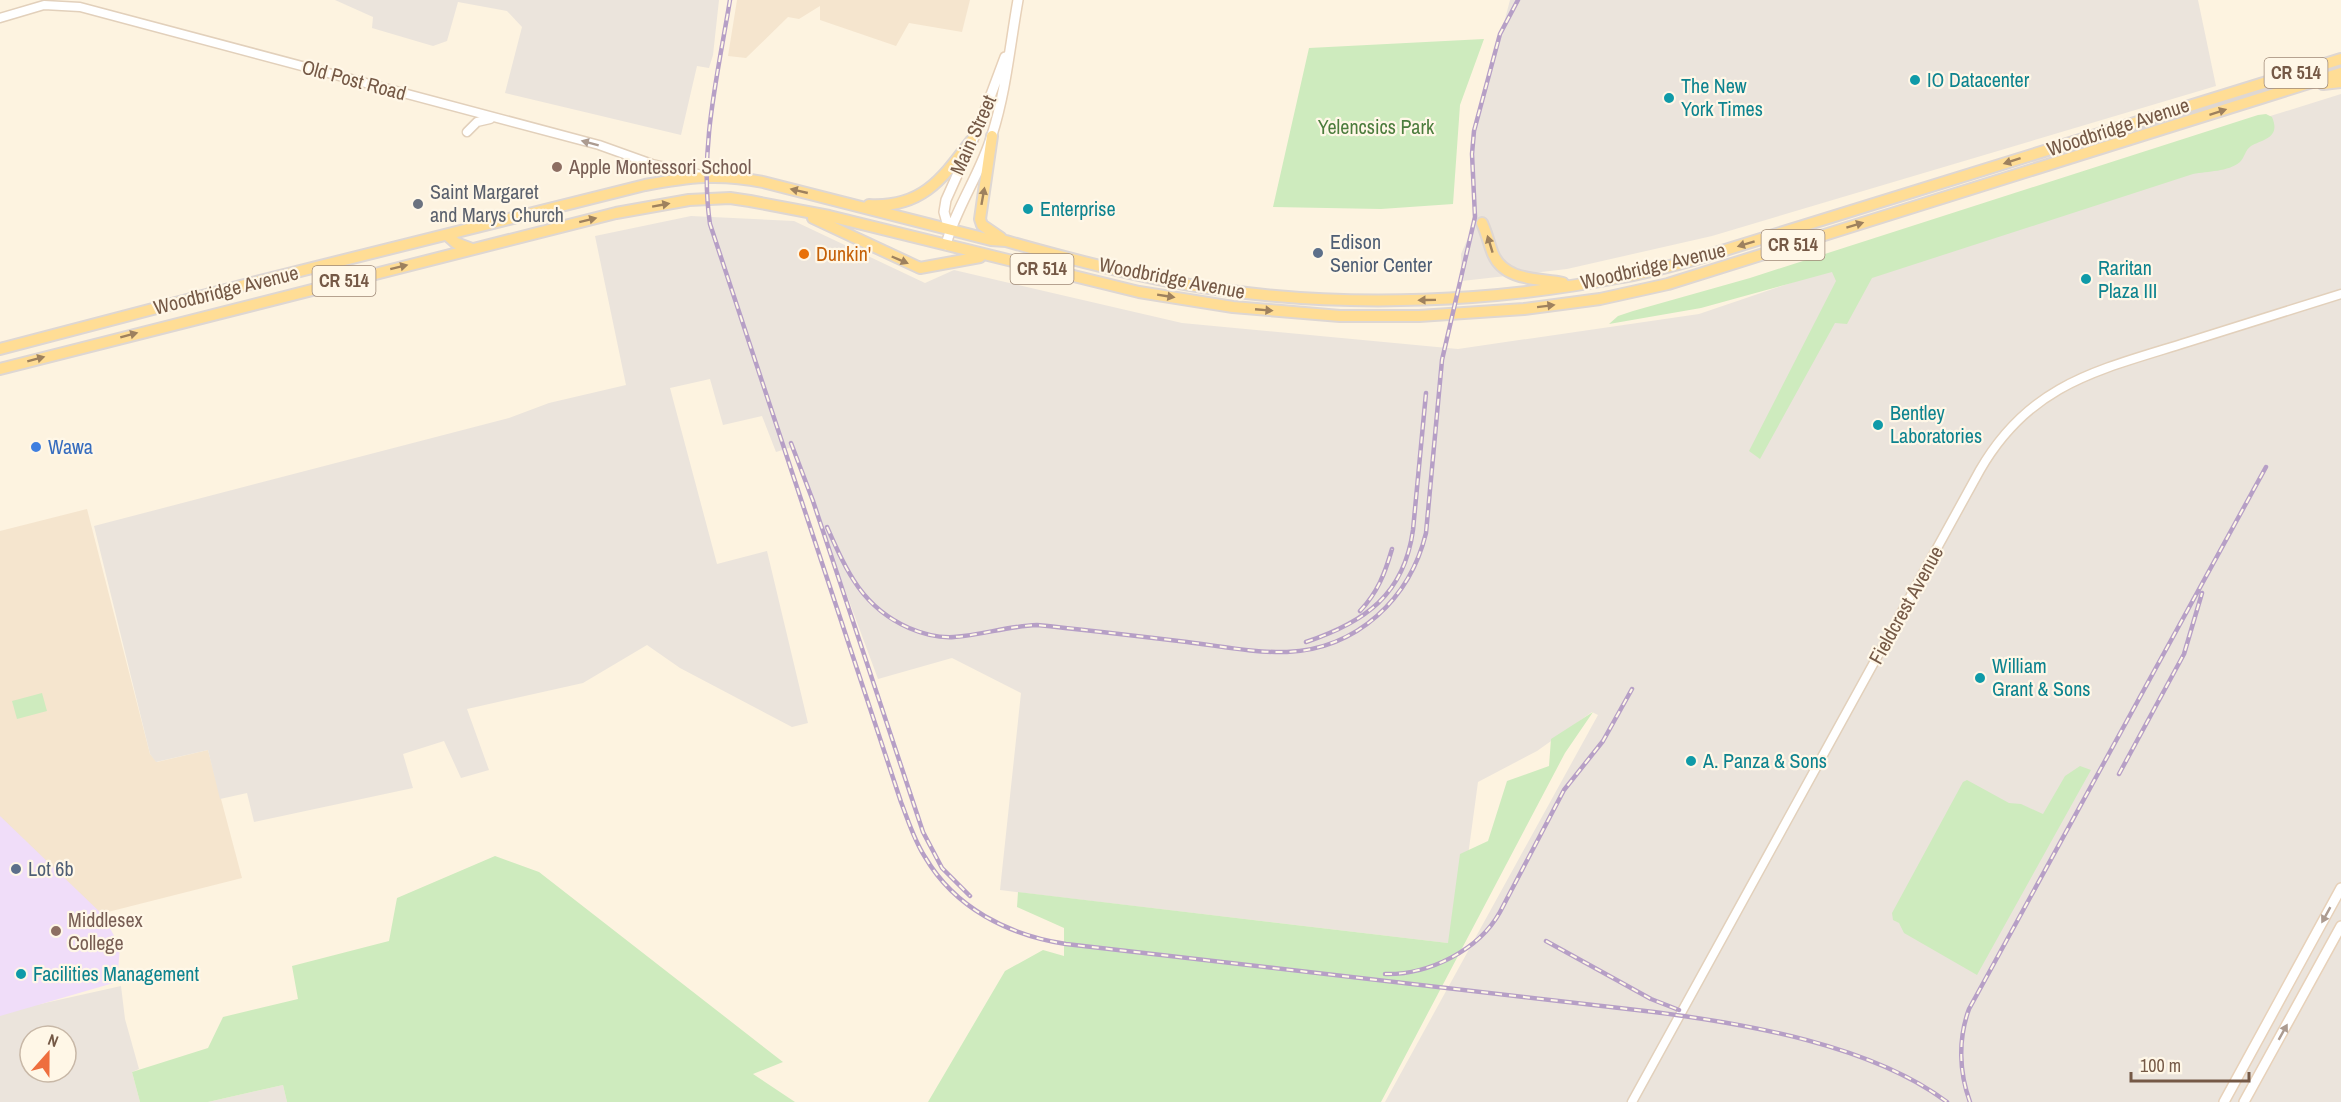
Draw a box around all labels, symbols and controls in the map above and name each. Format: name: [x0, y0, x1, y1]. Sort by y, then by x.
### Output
street label: Old Post Road: [299, 53, 409, 106]
road number: CR 514: [2264, 58, 2328, 88]
place label: IO Datacenter: [1927, 66, 2030, 93]
place label: The New York Times: [1681, 72, 1763, 122]
marker: IO Datacenter: [1908, 73, 1922, 87]
street label: Main Street: [943, 90, 1002, 179]
marker: The New York Times: [1662, 91, 1676, 105]
street label: Woodbridge Avenue: [2043, 91, 2192, 162]
one-way arrow: [2209, 106, 2227, 116]
park label: Yelencsics Park: [1318, 113, 1435, 140]
one-way arrow: [581, 138, 599, 147]
place label: Apple Montessori School: [568, 153, 751, 180]
one-way arrow: [2003, 157, 2021, 166]
marker: Apple Montessori School: [550, 160, 564, 174]
place label: Saint Margaret and Marys Church: [430, 178, 564, 228]
one-way arrow: [789, 186, 808, 195]
one-way arrow: [979, 187, 988, 206]
place label: Enterprise: [1040, 195, 1116, 222]
marker: Saint Margaret and Marys Church: [411, 197, 425, 211]
one-way arrow: [652, 200, 671, 209]
marker: Enterprise: [1021, 202, 1035, 216]
one-way arrow: [579, 214, 598, 224]
one-way arrow: [1847, 220, 1865, 229]
place label: Edison Senior Center: [1330, 228, 1433, 278]
road number: CR 514: [1762, 230, 1824, 260]
one-way arrow: [1485, 235, 1494, 253]
street label: Woodbridge Avenue: [1578, 236, 1728, 295]
place label: Dunkin': [816, 240, 871, 267]
one-way arrow: [1737, 240, 1755, 249]
marker: Edison Senior Center: [1311, 246, 1325, 260]
marker: Dunkin': [797, 247, 811, 261]
street label: Woodbridge Avenue: [1097, 250, 1247, 305]
road number: CR 514: [1010, 254, 1074, 284]
place label: Raritan Plaza III: [2098, 254, 2157, 304]
one-way arrow: [891, 256, 909, 265]
street label: Woodbridge Avenue: [151, 259, 301, 321]
one-way arrow: [390, 261, 408, 271]
road number: CR 514: [312, 266, 376, 296]
marker: Raritan Plaza III: [2079, 272, 2093, 286]
one-way arrow: [1156, 292, 1175, 301]
one-way arrow: [1418, 295, 1437, 304]
one-way arrow: [1536, 302, 1555, 311]
one-way arrow: [1255, 305, 1274, 315]
one-way arrow: [119, 329, 138, 339]
one-way arrow: [27, 354, 45, 363]
place label: Bentley Laboratories: [1890, 399, 1982, 449]
marker: Bentley Laboratories: [1871, 418, 1885, 432]
place label: Wawa: [48, 433, 93, 460]
marker: Wawa: [29, 440, 43, 454]
street label: Fieldcrest Avenue: [1862, 541, 1949, 669]
place label: William Grant & Sons: [1992, 652, 2090, 702]
marker: William Grant & Sons: [1973, 671, 1987, 685]
place label: A. Panza & Sons: [1702, 747, 1827, 774]
marker: A. Panza & Sons: [1684, 754, 1698, 768]
place label: Lot 6b: [28, 855, 74, 882]
marker: Lot 6b: [9, 862, 23, 876]
place label: Middlesex College: [68, 906, 144, 956]
one-way arrow: [2321, 907, 2331, 924]
marker: Middlesex College: [49, 924, 63, 938]
place label: Facilities Management: [33, 960, 199, 987]
marker: Facilities Management: [14, 967, 28, 981]
north arrow: [18, 1024, 78, 1084]
one-way arrow: [2278, 1024, 2288, 1041]
text: N: [45, 1028, 62, 1052]
scale bar: [2131, 1045, 2250, 1083]
text: 100 m: [2140, 1053, 2181, 1078]

